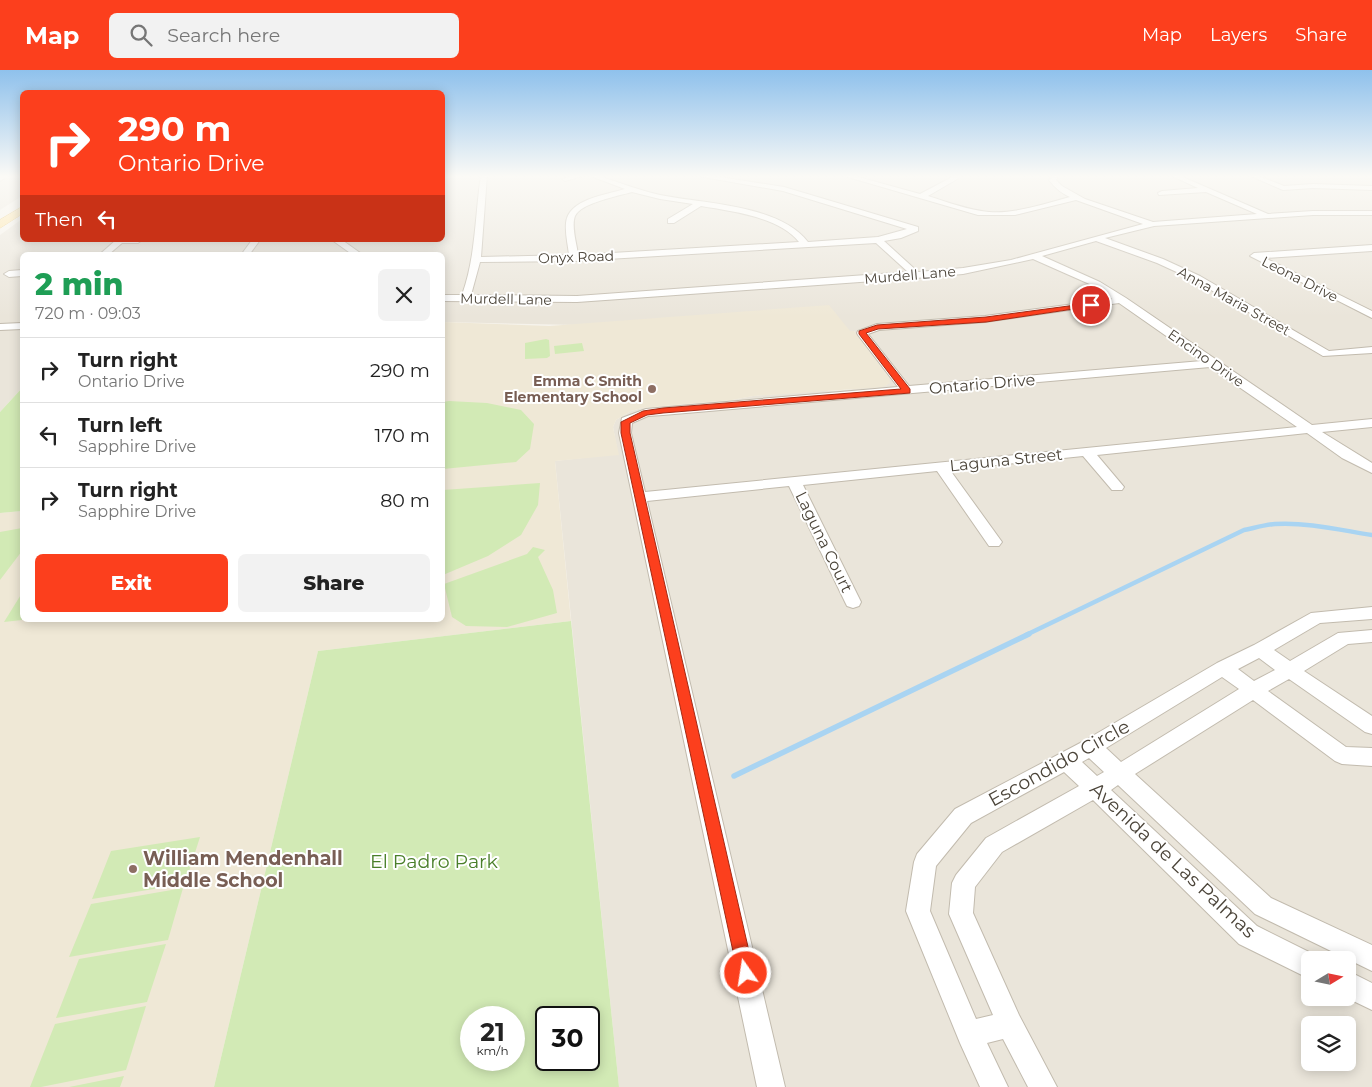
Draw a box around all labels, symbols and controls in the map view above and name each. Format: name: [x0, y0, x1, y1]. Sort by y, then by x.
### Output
search box: [109, 13, 459, 58]
text: Map: [25, 21, 79, 50]
icon: search: [127, 21, 155, 49]
text: Search here: [167, 24, 280, 47]
text: Map: [1142, 24, 1182, 46]
text: Layers: [1210, 24, 1267, 46]
text: Share: [1295, 24, 1347, 46]
text: 290 m: [118, 107, 231, 150]
icon: right: [35, 110, 100, 175]
text: Ontario Drive: [118, 150, 265, 177]
icon: left: [93, 205, 121, 233]
text: Then: [35, 208, 83, 231]
street label: Onyx Road: [538, 247, 614, 267]
street label: Leona Drive: [1259, 252, 1341, 306]
street label: Murdell Lane: [863, 262, 957, 288]
street label: Anna Maria Street: [1175, 263, 1294, 340]
text: 2 min: [35, 266, 123, 303]
button: close: [378, 269, 430, 321]
pin: [1070, 284, 1112, 326]
street label: Murdell Lane: [460, 289, 552, 309]
icon: arrive: [1077, 291, 1105, 319]
text: 720 m · 09:03: [35, 304, 141, 323]
street label: Encino Drive: [1164, 325, 1248, 391]
text: Turn right: [78, 349, 178, 372]
icon: right: [35, 356, 63, 384]
text: 290 m: [370, 359, 430, 382]
street label: Ontario Drive: [928, 370, 1036, 398]
text: Ontario Drive: [78, 372, 185, 391]
place label: Emma C Smith Elementary School: [504, 372, 642, 406]
marker: Emma C Smith Elementary School: [646, 383, 658, 395]
text: Turn left: [78, 414, 163, 437]
icon: left: [35, 421, 63, 449]
text: 170 m: [375, 424, 430, 447]
text: Sapphire Drive: [78, 437, 196, 456]
street label: Laguna Street: [949, 445, 1064, 475]
text: Turn right: [78, 479, 178, 502]
icon: right: [35, 486, 63, 514]
street label: Laguna Court: [791, 488, 857, 596]
text: 80 m: [380, 489, 430, 512]
text: Sapphire Drive: [78, 502, 196, 521]
button: Exit: [35, 554, 228, 612]
button: Share: [238, 554, 430, 612]
street label: Escondido Circle: [984, 715, 1134, 811]
street label: Avenida de Las Palmas: [1085, 777, 1261, 943]
place label: William Mendenhall Middle School: [143, 847, 343, 892]
park label: El Padro Park: [370, 850, 499, 873]
marker: William Mendenhall Middle School: [127, 863, 139, 875]
position arrow: [719, 946, 771, 998]
north arrow: [1301, 951, 1356, 1006]
map controls: [1301, 951, 1356, 1071]
speed limit sign: 30: [535, 1006, 600, 1071]
button: layers: [1301, 1016, 1356, 1071]
text: 21: [480, 1017, 505, 1047]
text: km/h: [476, 1043, 509, 1058]

